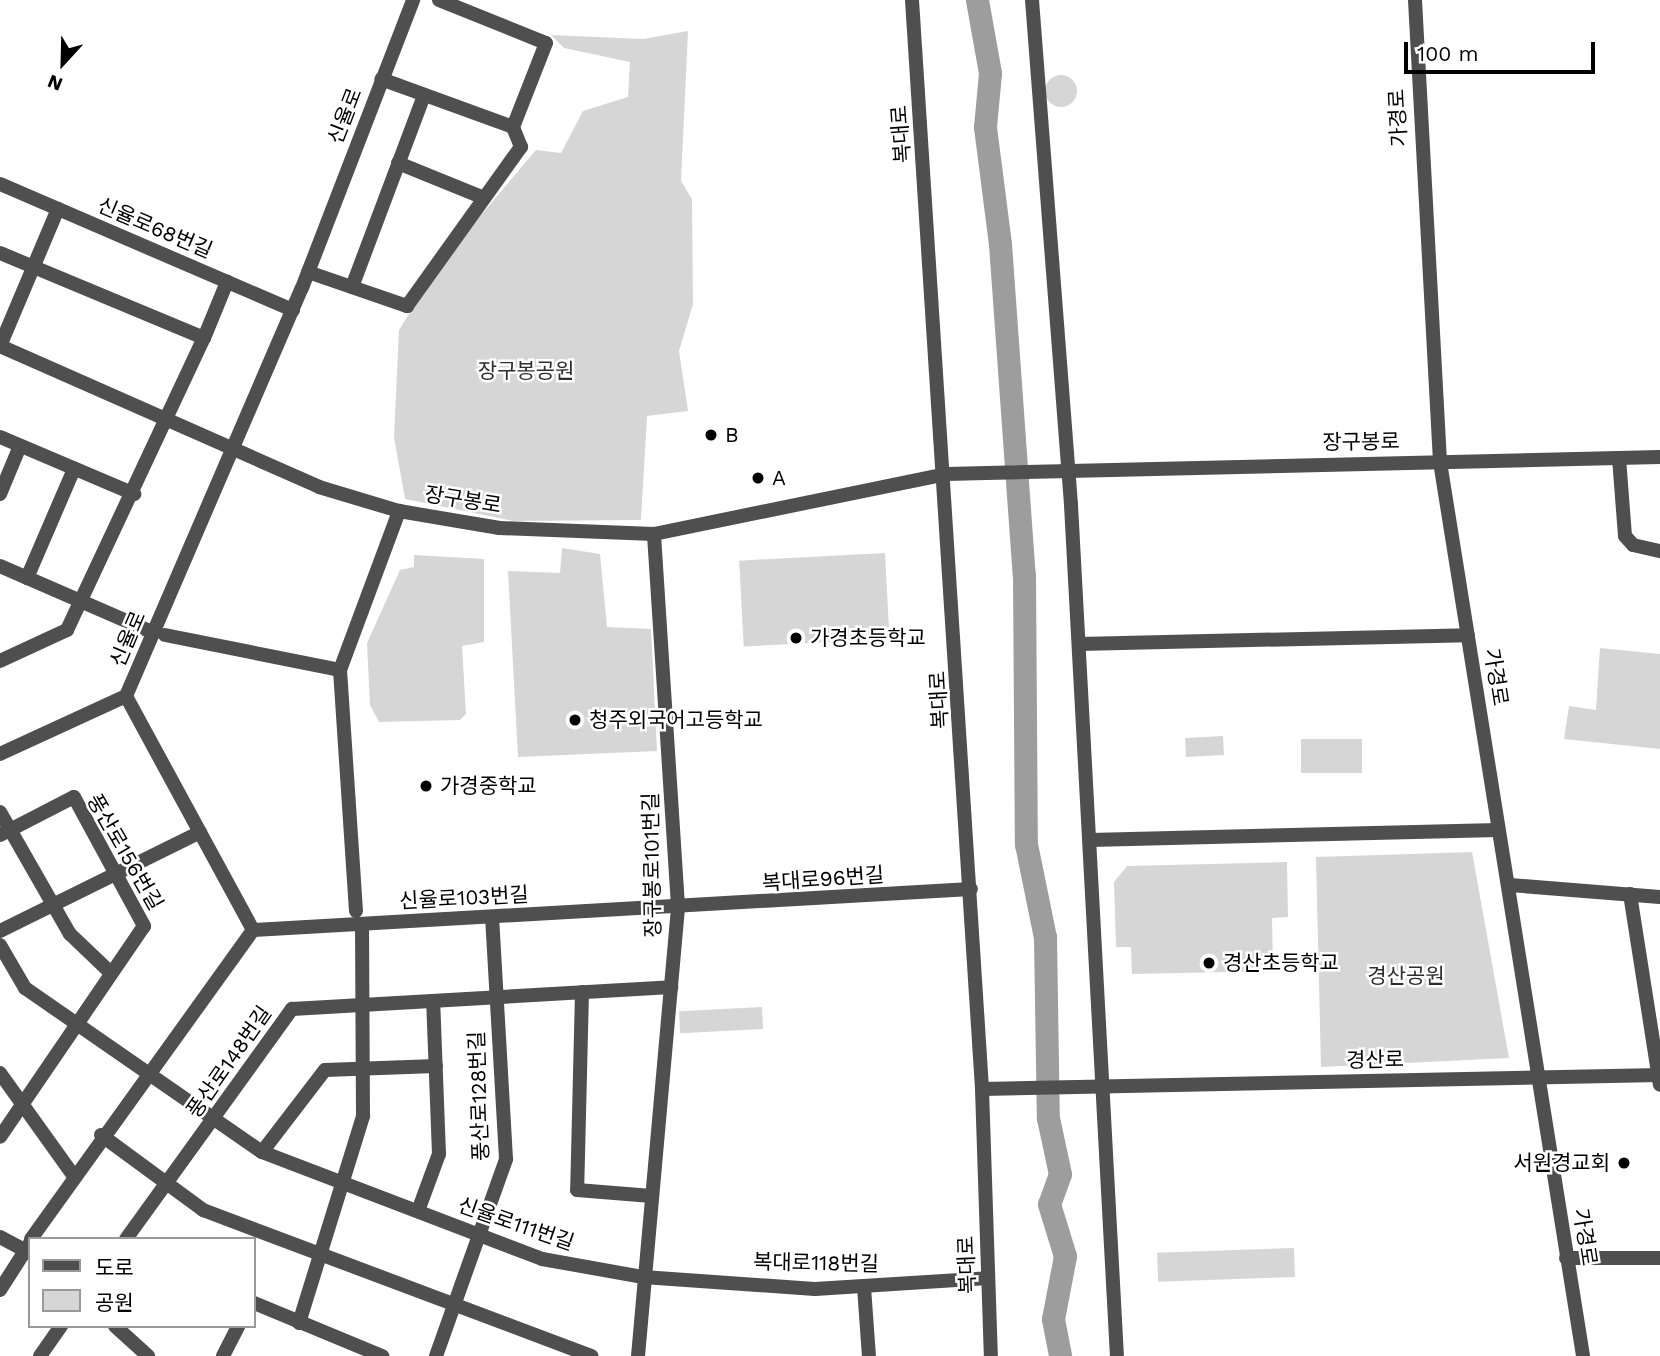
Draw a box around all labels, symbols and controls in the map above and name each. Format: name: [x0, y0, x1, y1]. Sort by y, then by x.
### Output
north arrow: [28, 28, 98, 98]
scale bar: [1408, 28, 1599, 72]
text: 100 m: [1417, 41, 1479, 66]
text: N: [44, 70, 66, 96]
street label: 신율로: [323, 84, 367, 148]
street label: 가경로: [1384, 88, 1412, 148]
street label: 복대로: [886, 104, 916, 164]
street label: 신율로68번길: [94, 193, 216, 263]
park label: 장구봉공원: [478, 358, 574, 384]
place label: B: [725, 422, 739, 448]
marker: B: [703, 427, 719, 443]
street label: 장구봉로: [1322, 429, 1400, 455]
place label: A: [772, 465, 786, 491]
marker: A: [750, 470, 766, 486]
street label: 장구봉로: [423, 482, 503, 518]
street label: 신율로: [105, 607, 151, 671]
place label: 가경초등학교: [810, 625, 926, 651]
marker: 가경초등학교: [788, 630, 804, 646]
street label: 가경로: [1479, 646, 1513, 708]
street label: 복대로: [925, 670, 953, 730]
place label: 청주외국어고등학교: [589, 707, 763, 733]
marker: 청주외국어고등학교: [567, 712, 583, 728]
place label: 가경중학교: [440, 773, 537, 799]
marker: 가경중학교: [418, 778, 434, 794]
street label: 풍산로156번길: [82, 790, 168, 914]
street label: 장구봉로101번길: [638, 792, 666, 938]
street label: 복대로96번길: [761, 862, 885, 896]
street label: 신율로103번길: [399, 882, 529, 914]
place label: 경산초등학교: [1223, 950, 1339, 976]
marker: 경산초등학교: [1201, 955, 1217, 971]
park label: 경산공원: [1367, 963, 1445, 989]
street label: 풍산로148번길: [181, 1001, 277, 1123]
street label: 풍산로128번길: [464, 1031, 494, 1161]
street label: 경산로: [1346, 1047, 1404, 1073]
place label: 서원경교회: [1513, 1150, 1610, 1176]
marker: 서원경교회: [1616, 1155, 1632, 1171]
street label: 신율로111번길: [455, 1192, 577, 1256]
street label: 가경로: [1568, 1206, 1602, 1268]
street label: 복대로: [953, 1236, 981, 1294]
legend: [28, 1237, 256, 1328]
street label: 복대로118번길: [753, 1249, 879, 1277]
text: 도로: [95, 1255, 134, 1280]
text: 공원: [95, 1290, 134, 1315]

